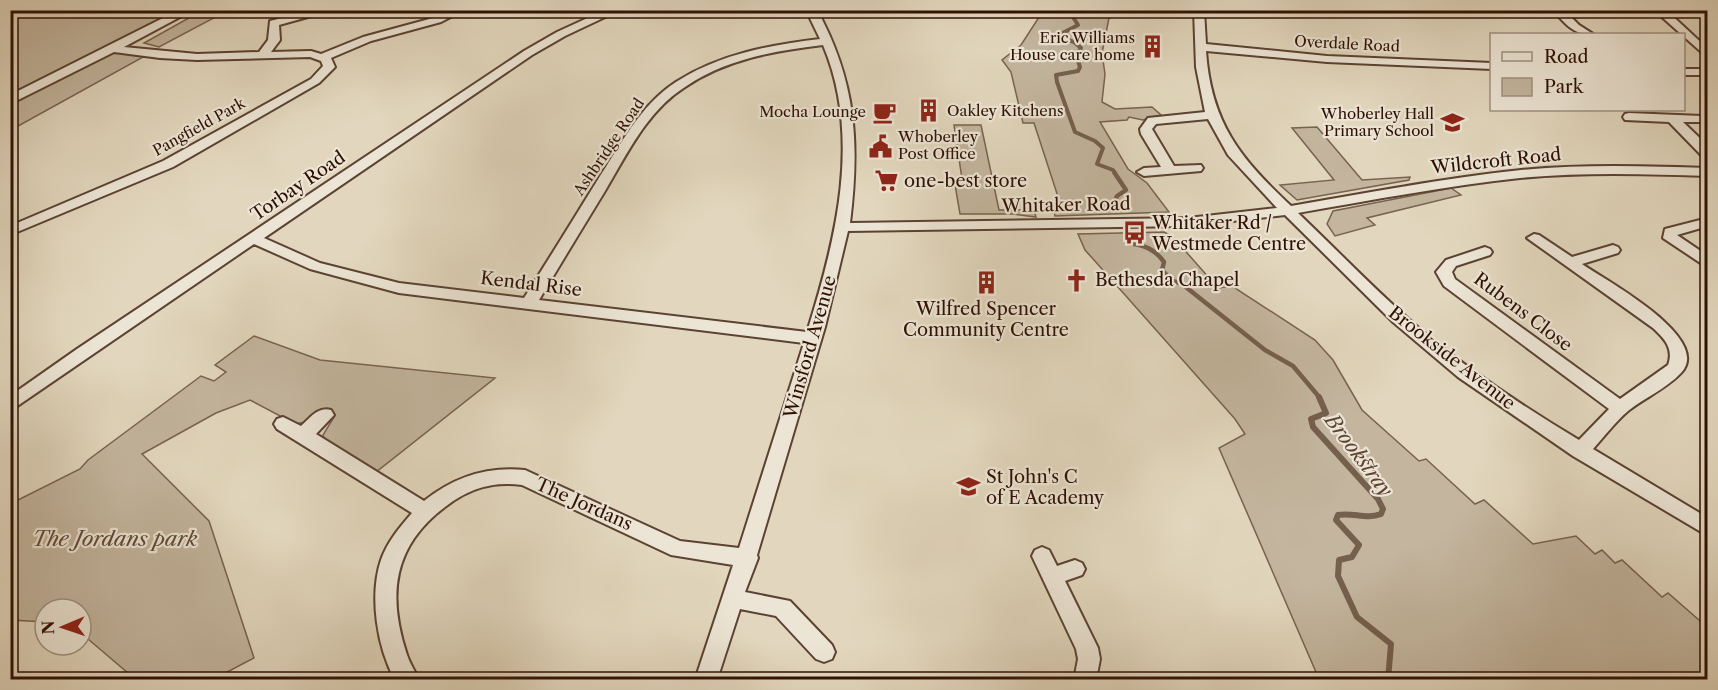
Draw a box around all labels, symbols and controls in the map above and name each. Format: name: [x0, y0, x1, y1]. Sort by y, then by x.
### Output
place label: Eric Williams House care home: [1010, 28, 1135, 64]
street label: Overdale Road: [1294, 31, 1400, 56]
legend: [1490, 33, 1685, 111]
building icon: Eric Williams House care home: [1140, 34, 1166, 60]
text: Road: [1544, 46, 1589, 68]
text: Park: [1544, 76, 1585, 98]
street label: Pangfield Park: [149, 93, 250, 160]
street label: Ashbridge Road: [568, 94, 648, 200]
building icon: Oakley Kitchens: [916, 98, 942, 124]
cafe icon: Mocha Lounge: [871, 99, 897, 125]
place label: Oakley Kitchens: [947, 101, 1064, 120]
place label: Mocha Lounge: [759, 102, 866, 121]
place label: Whoberley Hall Primary School: [1320, 104, 1435, 140]
school or university icon: Whoberley Hall Primary School: [1439, 110, 1465, 136]
place label: Whoberley Post Office: [897, 127, 979, 163]
public building icon: Whoberley Post Office: [867, 133, 893, 159]
street label: Wildcroft Road: [1429, 143, 1562, 179]
street label: Torbay Road: [247, 146, 349, 226]
supermarket icon: one-best store: [873, 168, 899, 194]
place label: one-best store: [904, 170, 1027, 192]
street label: Whitaker Road: [1000, 193, 1131, 217]
place label: Whitaker Rd / Westmede Centre: [1151, 212, 1306, 255]
bus stop icon: Whitaker Rd / Westmede Centre: [1121, 220, 1147, 246]
street label: Kendal Rise: [479, 267, 583, 301]
church icon: Bethesda Chapel: [1064, 267, 1090, 293]
street label: Rubens Close: [1470, 268, 1576, 356]
place label: Bethesda Chapel: [1095, 269, 1239, 291]
building icon: Wilfred Spencer Community Centre: [973, 270, 999, 296]
street label: Winsford Avenue: [779, 273, 841, 422]
place label: Wilfred Spencer Community Centre: [903, 298, 1069, 341]
street label: Brookside Avenue: [1384, 302, 1520, 414]
water label: Brookstray: [1319, 407, 1398, 501]
place label: St John's C of E Academy: [986, 466, 1105, 509]
street label: The Jordans: [532, 473, 636, 535]
school or university icon: St John's C of E Academy: [955, 474, 981, 500]
park label: The Jordans park: [33, 526, 197, 551]
north arrow: [33, 597, 93, 657]
text: N: [38, 620, 58, 635]

